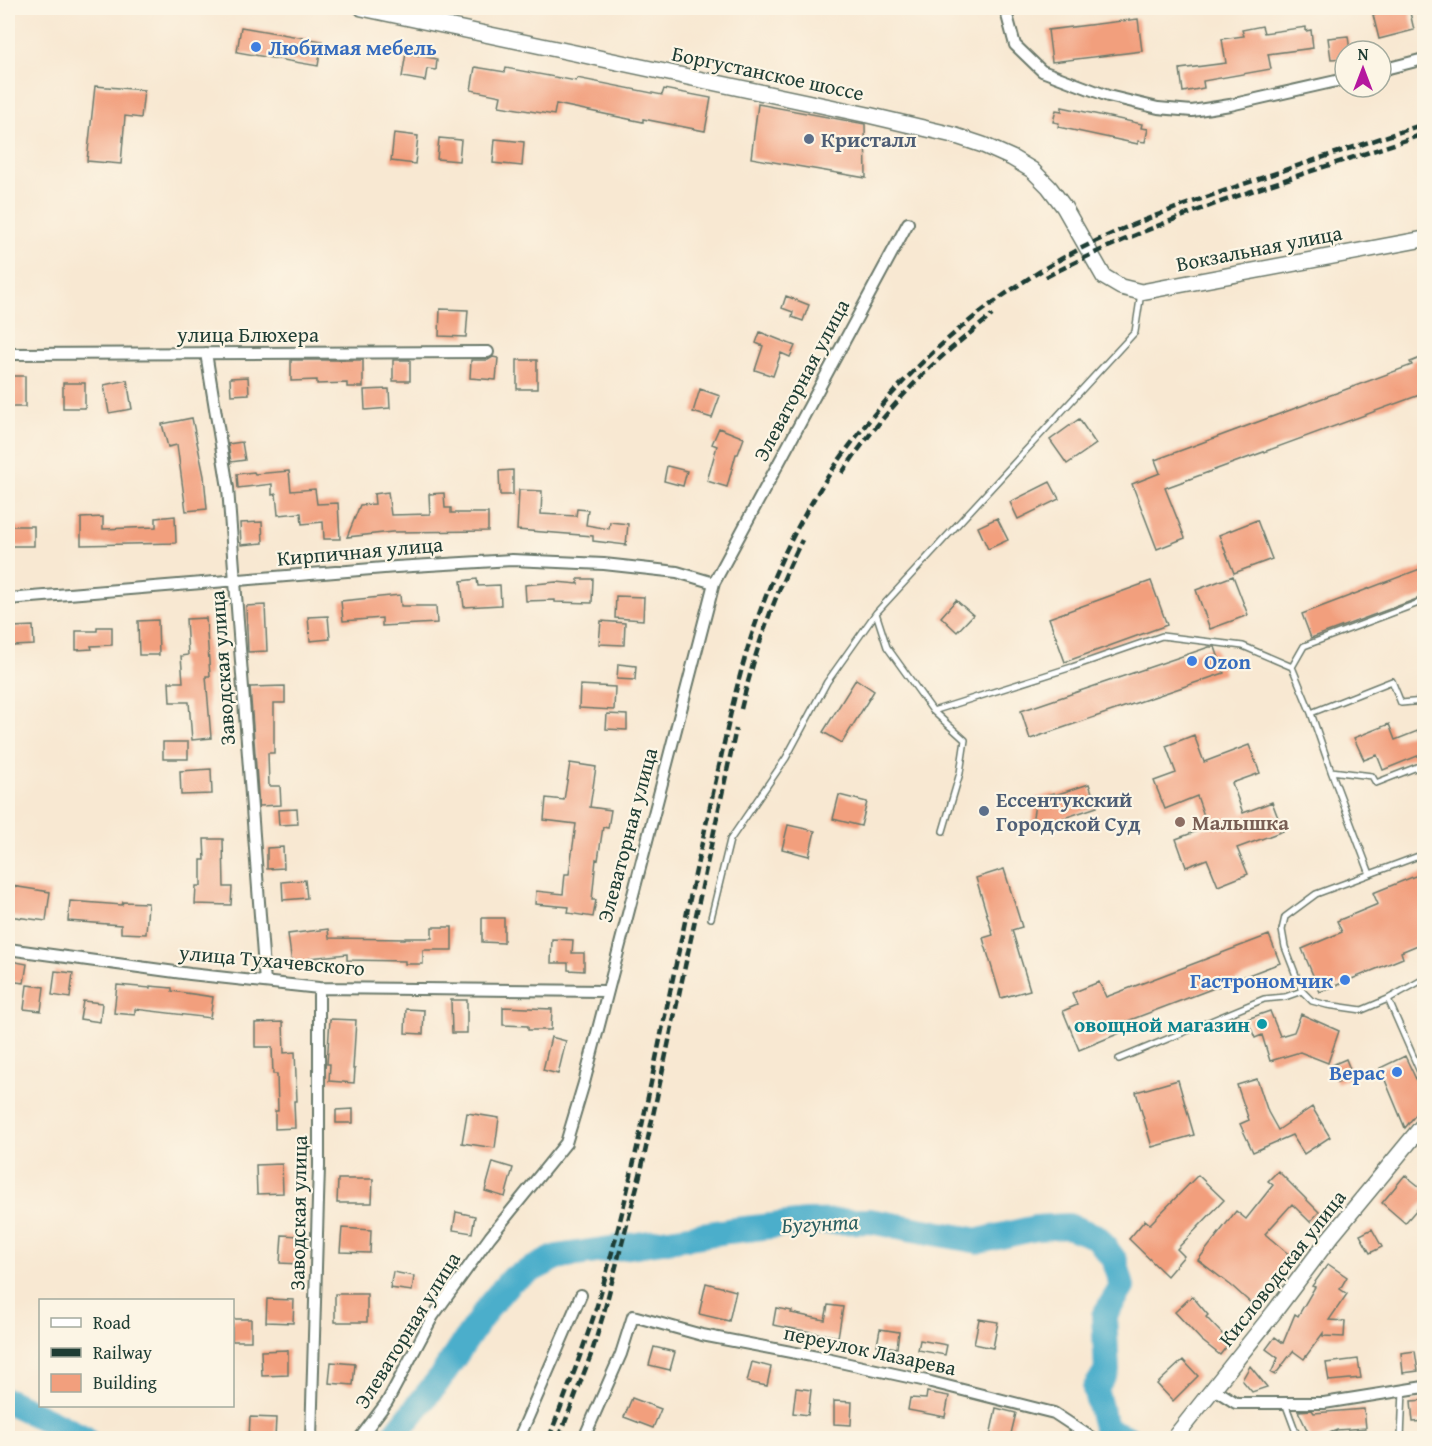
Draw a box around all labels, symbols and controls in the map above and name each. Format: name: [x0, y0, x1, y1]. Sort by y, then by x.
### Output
place label: Любимая мебель: [268, 32, 437, 63]
street label: Боргустанское шоссе: [669, 37, 867, 109]
north arrow: [1333, 39, 1393, 99]
marker: Любимая мебель: [249, 40, 263, 54]
text: N: [1358, 42, 1369, 66]
place label: Кристалл: [821, 124, 916, 155]
marker: Кристалл: [802, 132, 816, 146]
street label: Вокзальная улица: [1173, 217, 1345, 279]
street label: Элеваторная улица: [745, 293, 857, 467]
street label: улица Блюхера: [176, 319, 319, 350]
street label: Кирпичная улица: [276, 528, 444, 574]
street label: Заводская улица: [201, 589, 243, 747]
place label: Ozon: [1204, 646, 1251, 677]
marker: Ozon: [1185, 654, 1199, 668]
street label: Элеваторная улица: [589, 744, 665, 926]
place label: Ессентукский Городской Суд: [996, 784, 1141, 839]
marker: Ессентукский Городской Суд: [977, 804, 991, 818]
place label: Малышка: [1192, 807, 1289, 838]
marker: Малышка: [1173, 815, 1187, 829]
street label: улица Тухачевского: [177, 936, 366, 984]
place label: Гастрономчик: [1190, 965, 1334, 996]
marker: Гастрономчик: [1338, 973, 1352, 987]
place label: овощной магазин: [1074, 1009, 1250, 1040]
marker: овощной магазин: [1255, 1017, 1269, 1031]
place label: Верас: [1329, 1057, 1385, 1088]
marker: Верас: [1390, 1065, 1404, 1079]
street label: Заводская улица: [281, 1135, 315, 1291]
street label: Кисловодская улица: [1211, 1183, 1353, 1353]
water label: Бугунта: [781, 1205, 859, 1241]
street label: Элеваторная улица: [346, 1245, 468, 1415]
legend: [39, 1299, 234, 1407]
text: Road: [93, 1309, 131, 1336]
street label: переулок Лазарева: [781, 1317, 959, 1383]
text: Railway: [93, 1339, 152, 1366]
text: Building: [93, 1369, 157, 1396]

